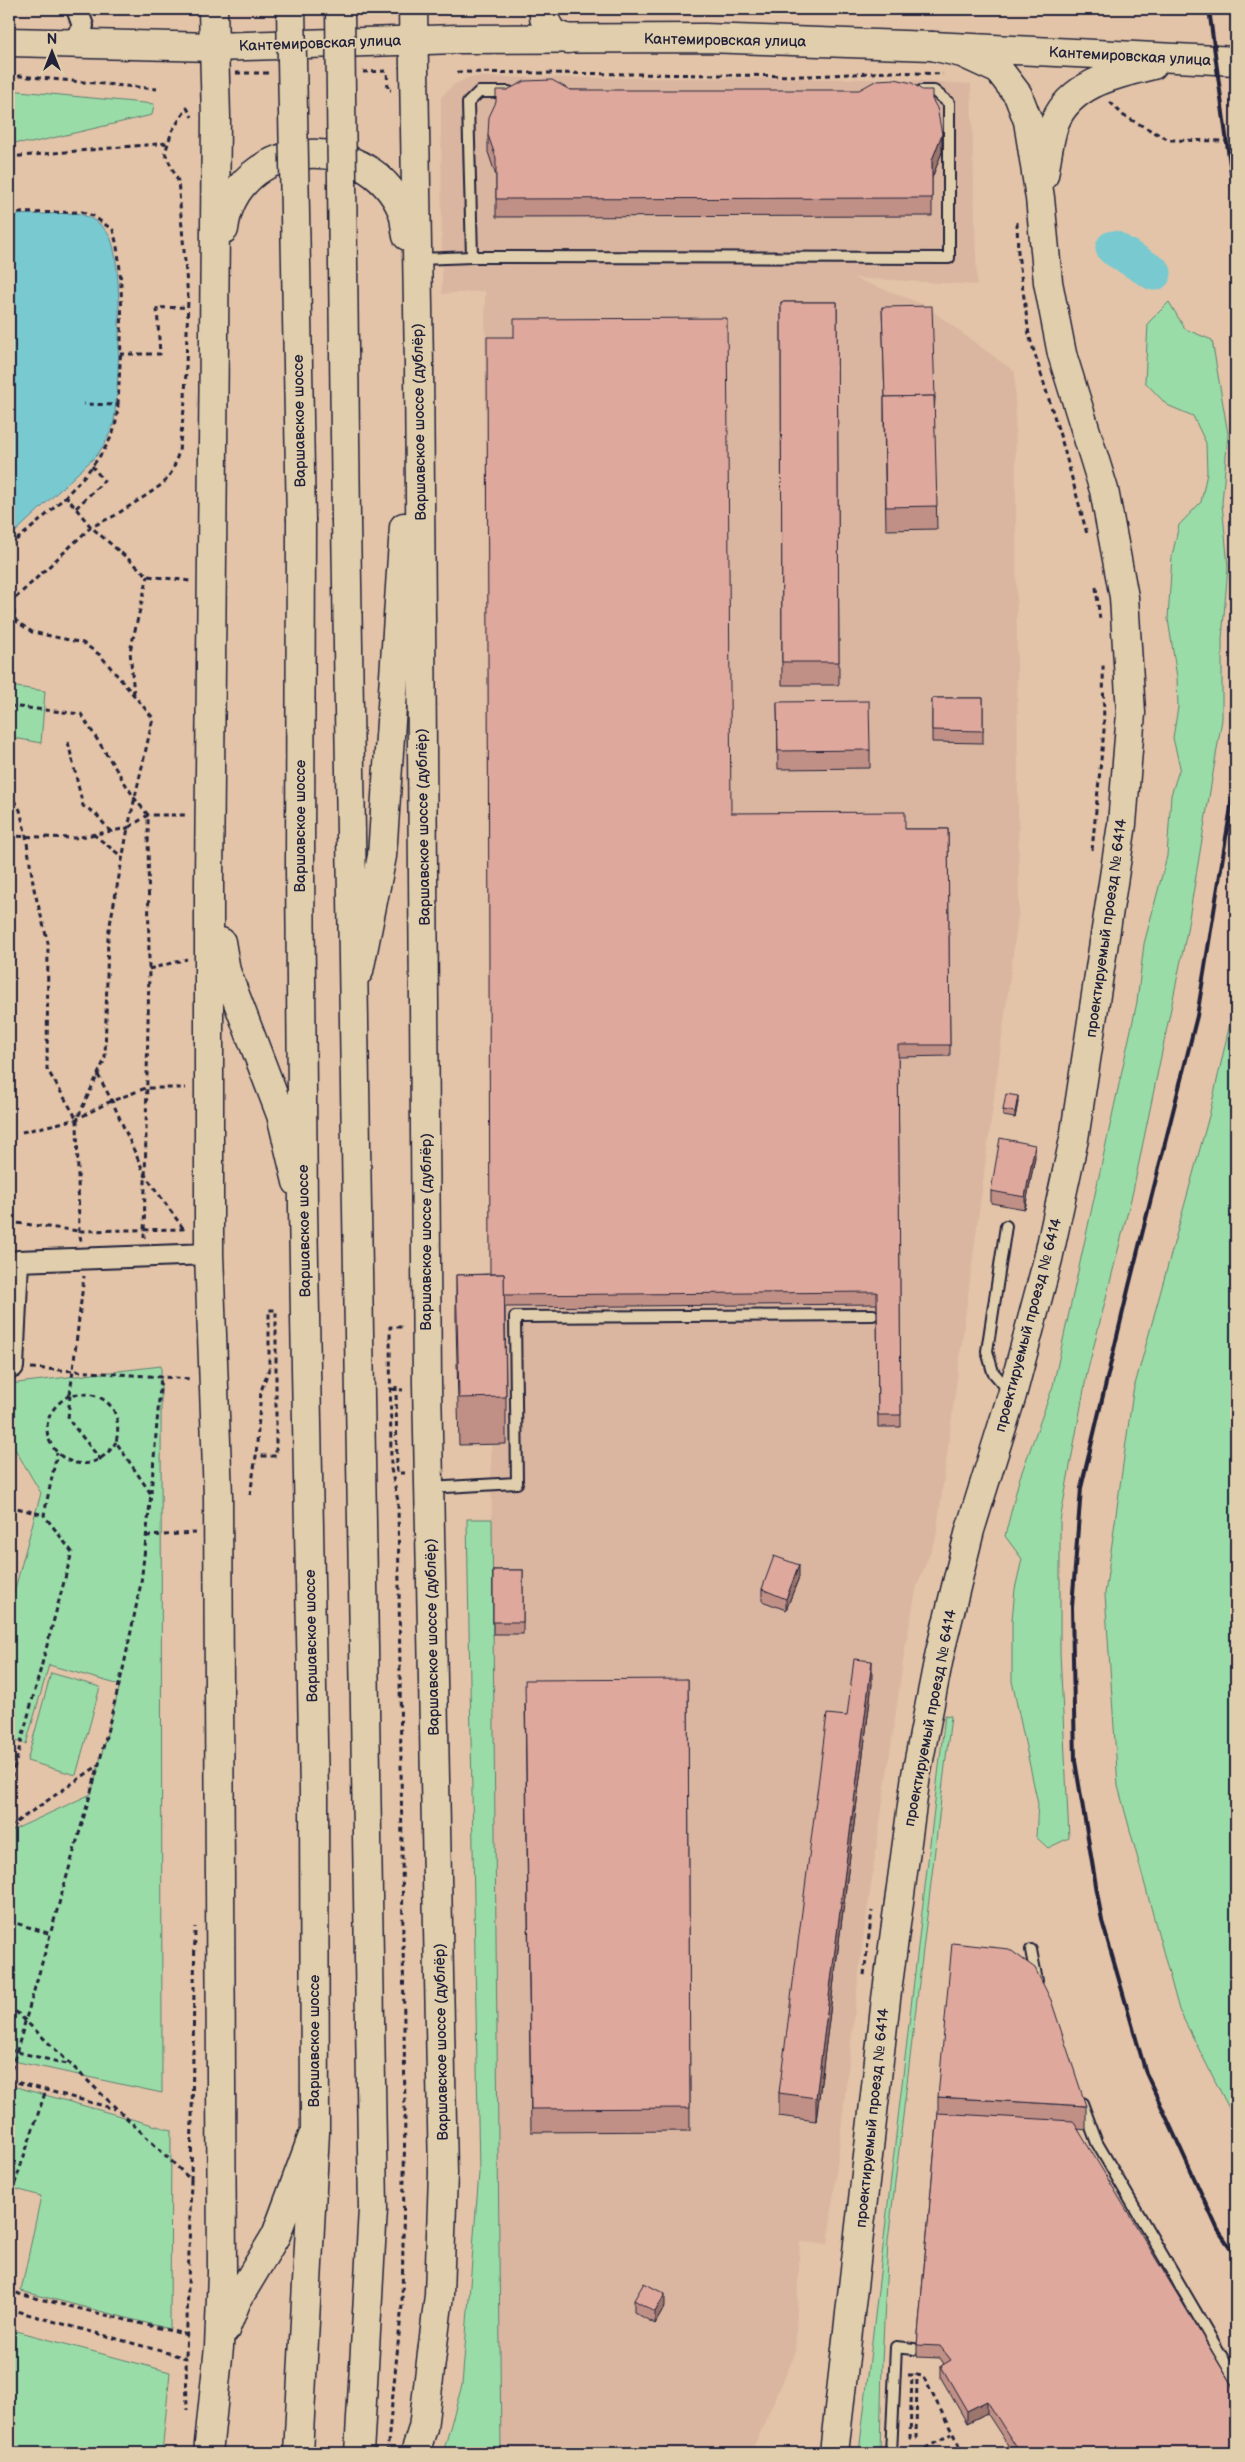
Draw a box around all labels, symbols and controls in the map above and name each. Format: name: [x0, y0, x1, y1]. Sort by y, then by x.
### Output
north arrow: [28, 28, 78, 78]
street label: Кантемировская улица: [644, 30, 807, 51]
text: N: [47, 31, 57, 48]
street label: Кантемировская улица: [238, 31, 402, 56]
street label: Кантемировская улица: [1048, 43, 1212, 70]
street label: Варшавское шоссе (дублёр): [408, 323, 431, 521]
street label: Варшавское шоссе: [289, 354, 310, 488]
street label: Варшавское шоссе (дублёр): [412, 728, 435, 926]
street label: Варшавское шоссе: [291, 760, 310, 892]
street label: проектируемый проезд № 6414: [1082, 817, 1131, 1039]
street label: Варшавское шоссе (дублёр): [417, 1133, 436, 1331]
street label: Варшавское шоссе: [294, 1164, 315, 1298]
street label: проектируемый проезд № 6414: [991, 1216, 1066, 1434]
street label: Варшавское шоссе (дублёр): [421, 1538, 444, 1736]
street label: Варшавское шоссе: [301, 1569, 322, 1703]
street label: проектируемый проезд № 6414: [900, 1608, 961, 1828]
street label: Варшавское шоссе (дублёр): [430, 1943, 453, 2141]
street label: Варшавское шоссе: [305, 1975, 324, 2107]
street label: проектируемый проезд № 6414: [852, 2007, 893, 2229]

